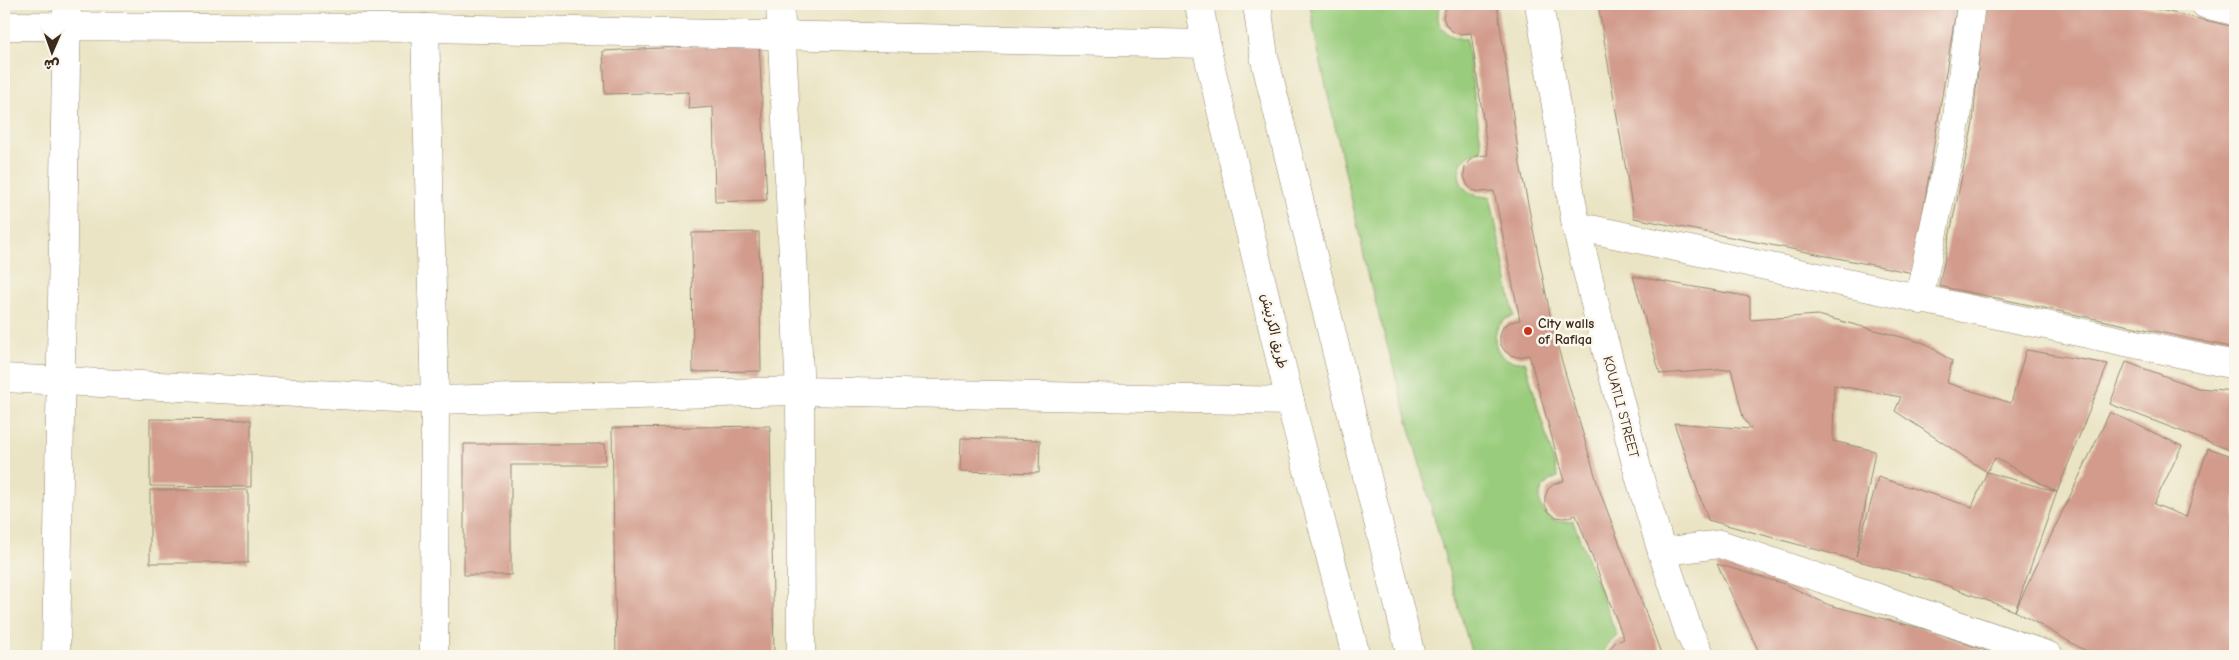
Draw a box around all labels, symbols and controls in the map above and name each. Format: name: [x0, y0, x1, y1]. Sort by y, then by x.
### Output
north arrow: [28, 28, 78, 78]
text: ش: [44, 56, 60, 73]
street label: طريق الكرنيش: [1257, 292, 1291, 370]
place label: City walls of Rafiqa: [1538, 315, 1594, 348]
marker: City walls of Rafiqa: [1522, 325, 1534, 337]
street label: KOUATLI STREET: [1599, 354, 1643, 461]

